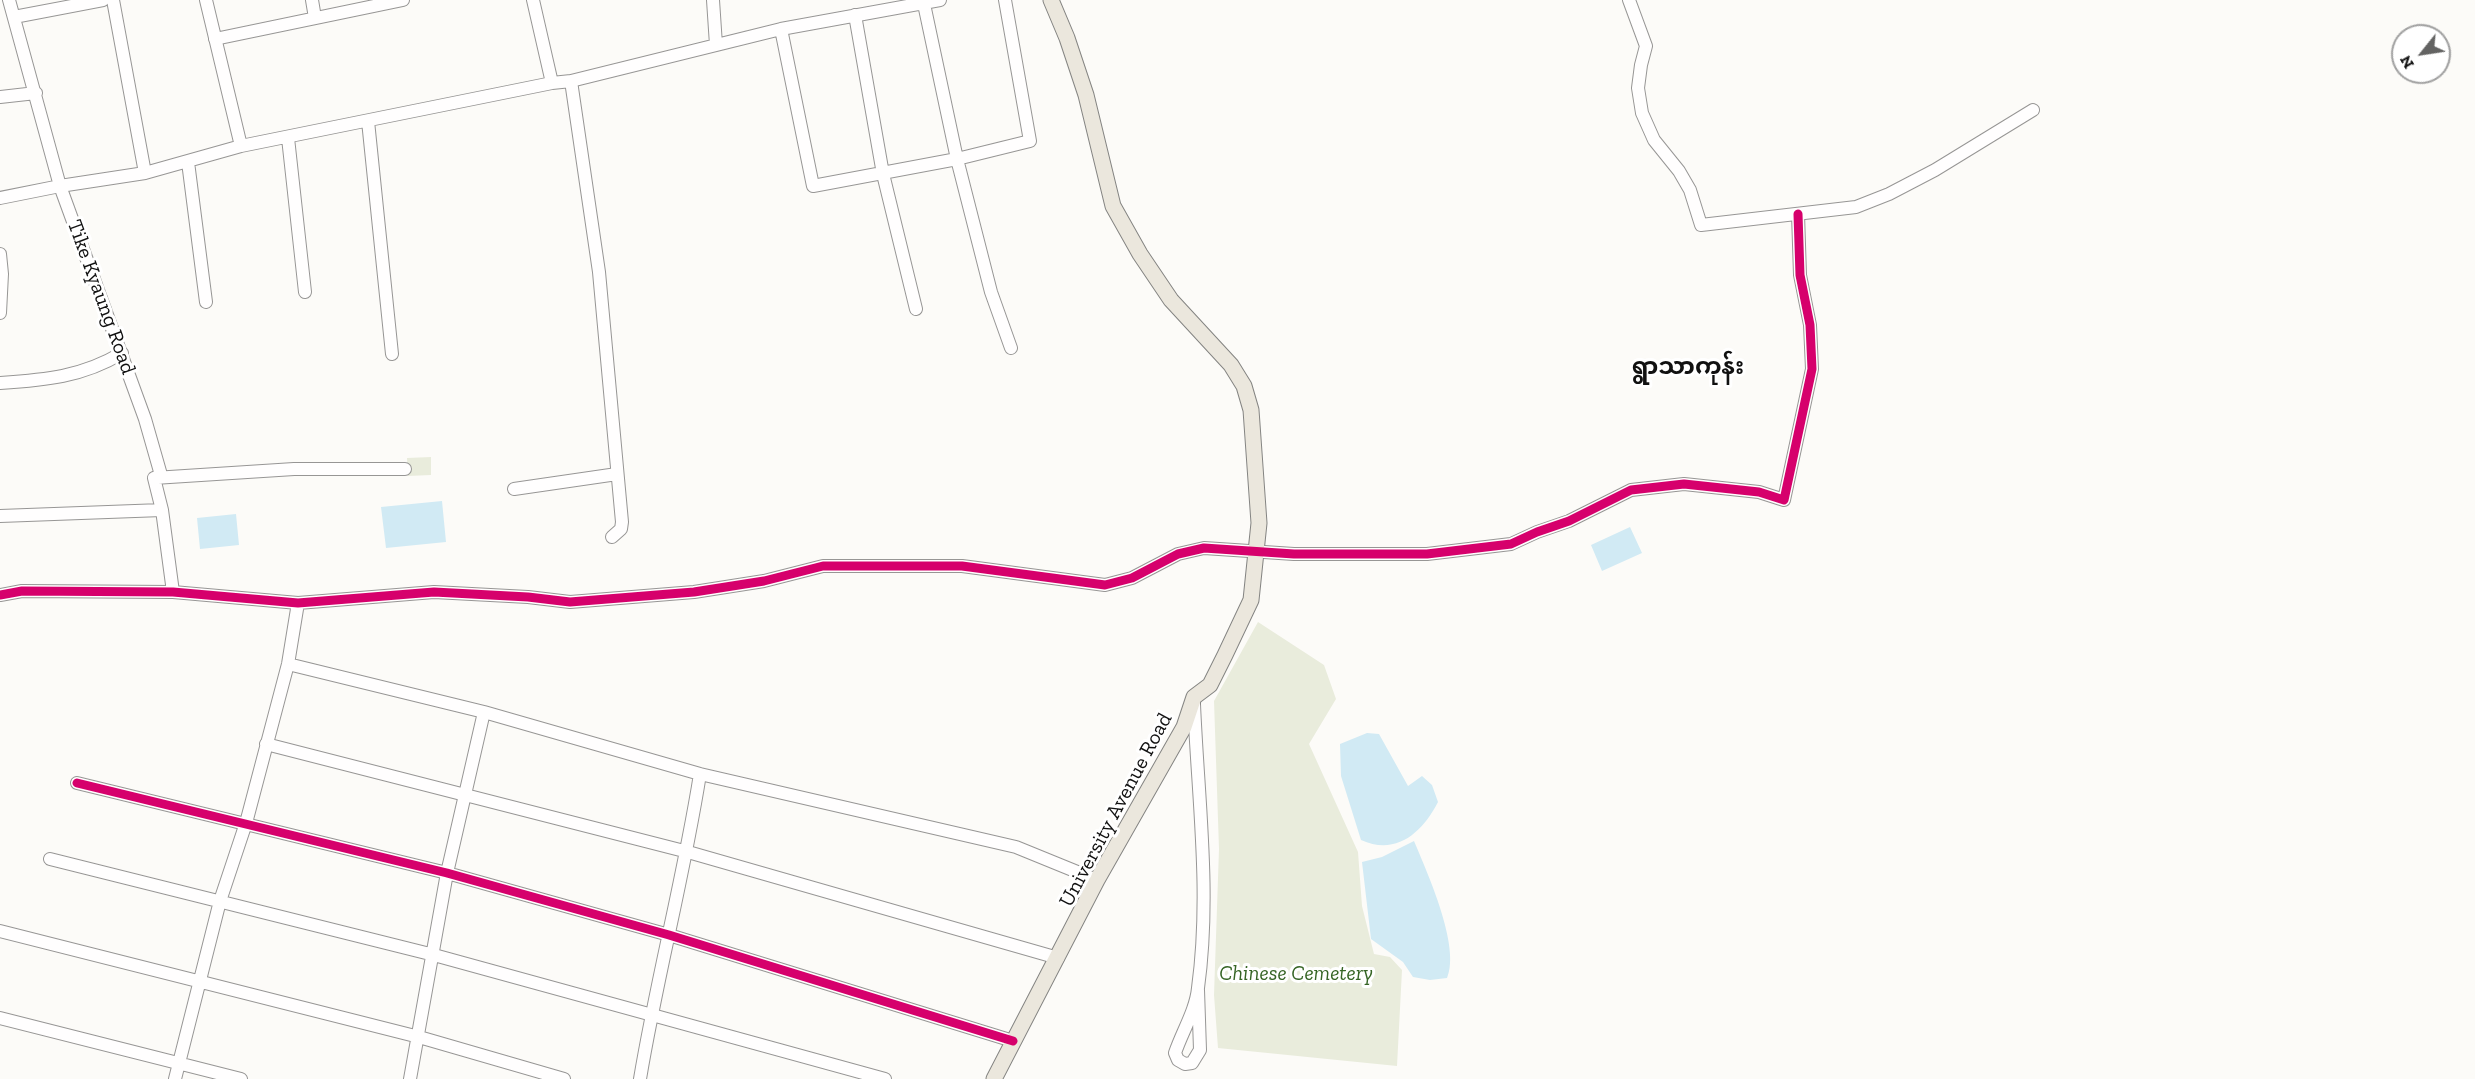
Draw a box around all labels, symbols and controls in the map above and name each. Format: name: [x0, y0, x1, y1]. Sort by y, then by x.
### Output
north arrow: [2391, 24, 2451, 84]
text: N: [2395, 52, 2418, 72]
street label: Tike Kyaung Road: [61, 216, 141, 378]
district label: ရွာသာကုန်း: [1632, 353, 1744, 381]
street label: University Avenue Road: [1054, 709, 1178, 911]
park label: Chinese Cemetery: [1219, 961, 1373, 987]

